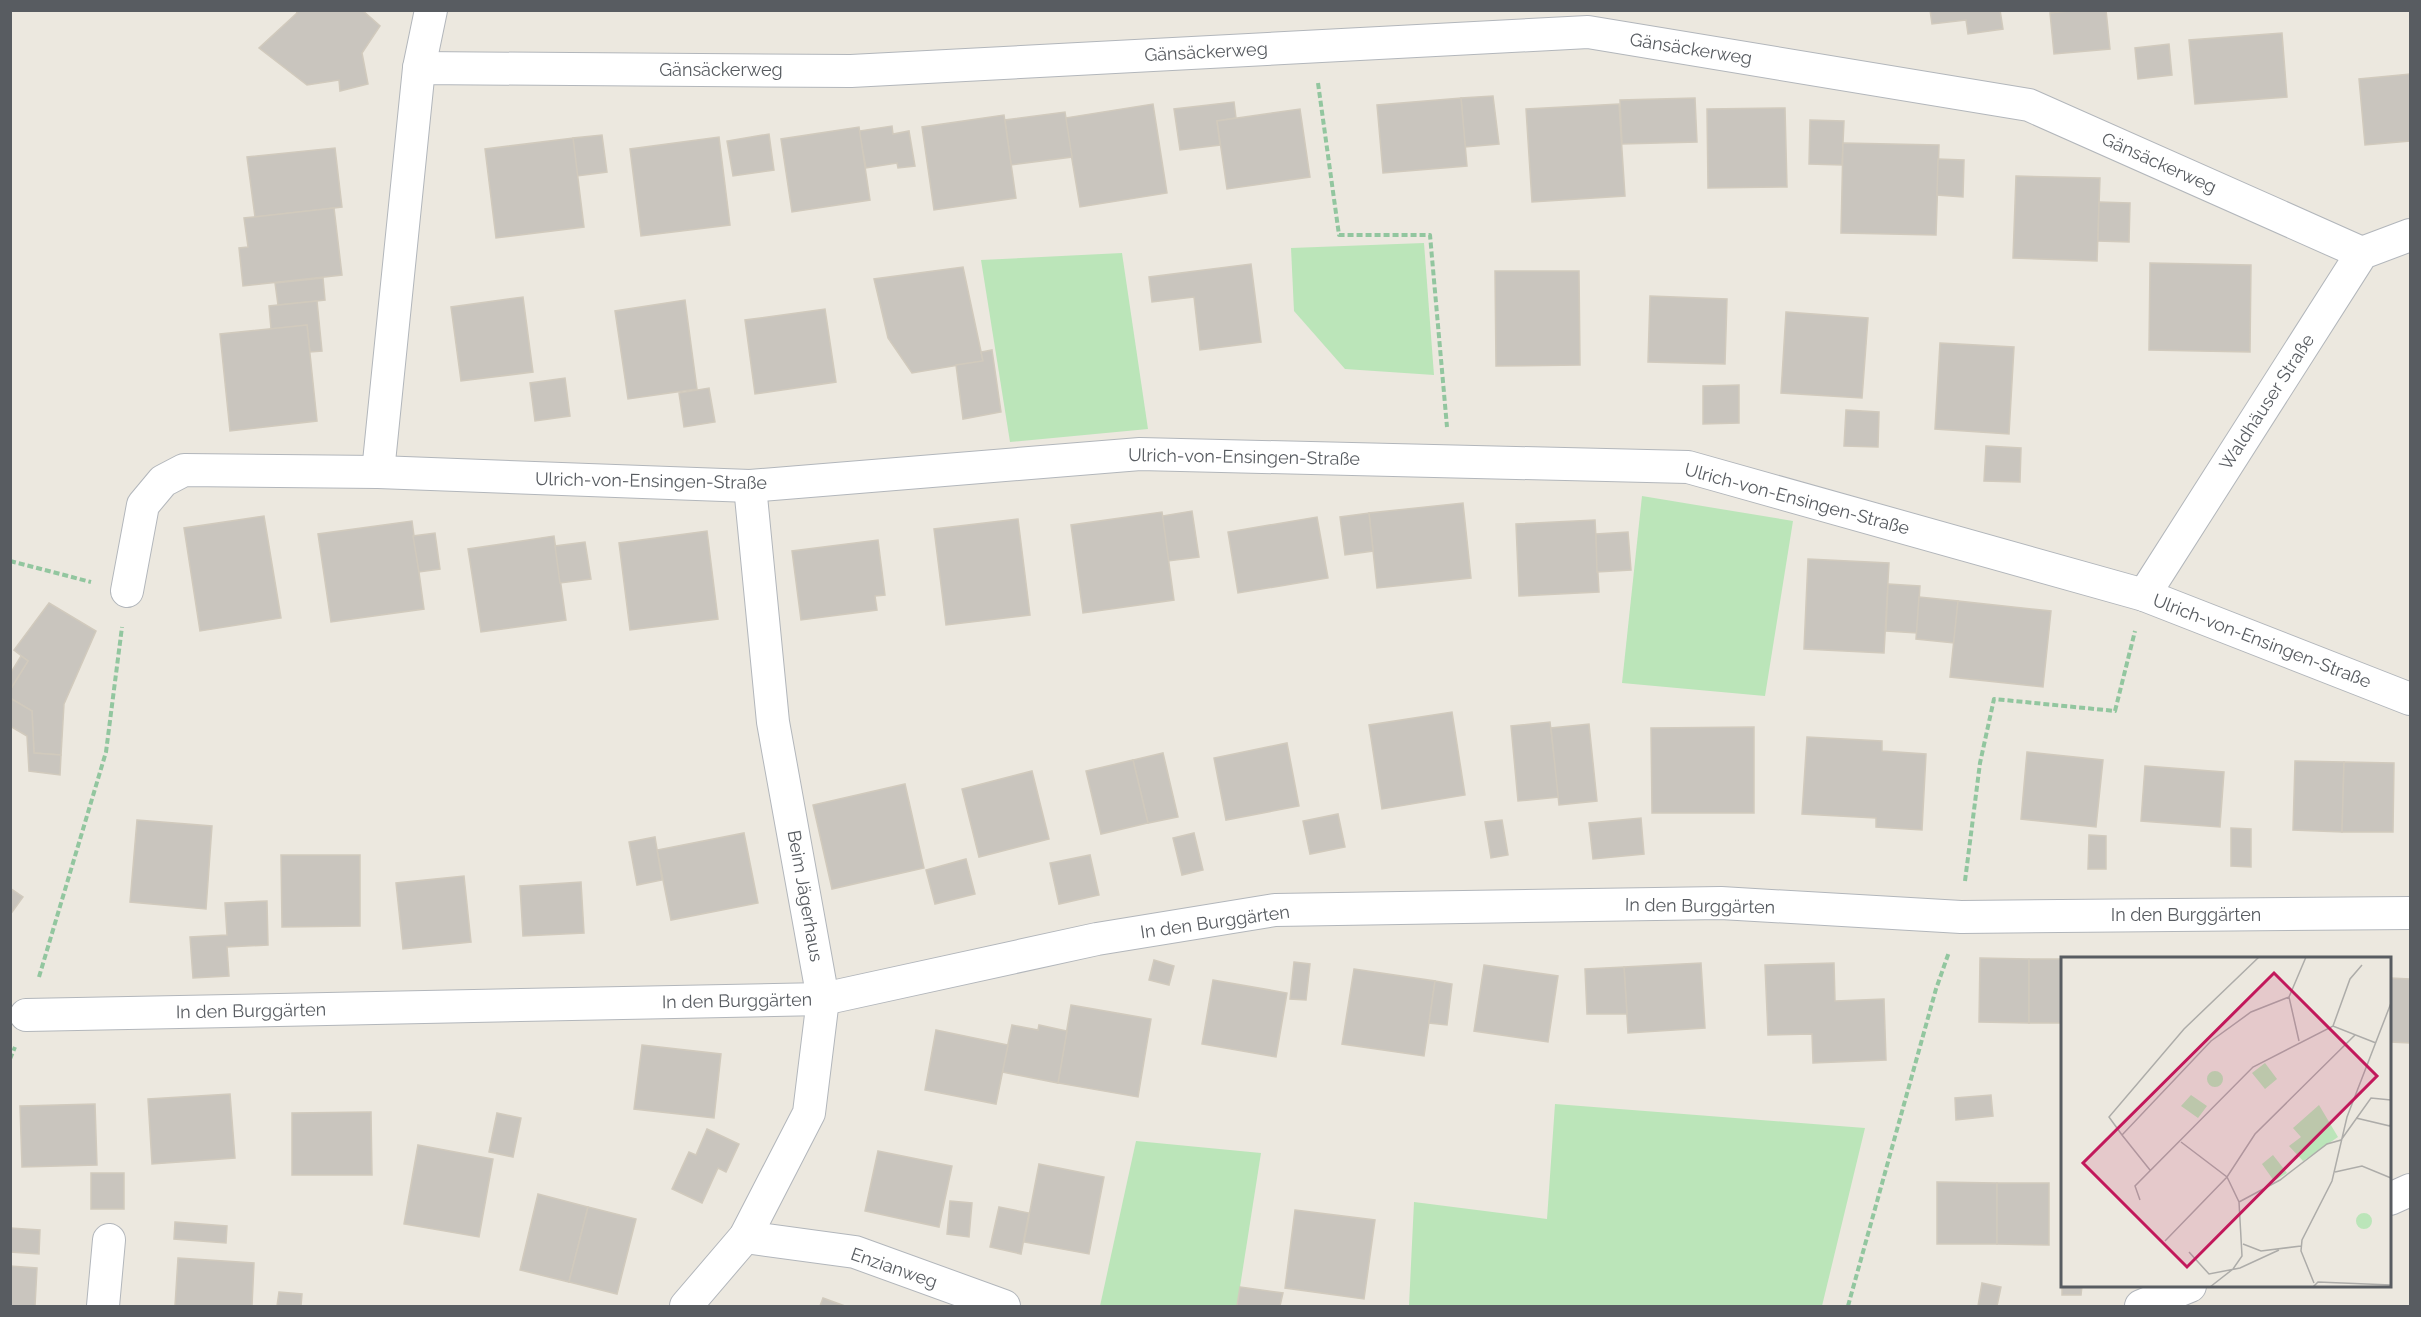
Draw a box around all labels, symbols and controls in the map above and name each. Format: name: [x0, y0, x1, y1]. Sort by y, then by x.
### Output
street label: Gänsäckerweg: [1628, 28, 1754, 69]
street label: Gänsäckerweg: [1144, 38, 1268, 65]
street label: Gänsäckerweg: [659, 59, 783, 80]
street label: Gänsäckerweg: [2099, 128, 2220, 197]
street label: Waldhäuser Straße: [2215, 329, 2319, 474]
street label: Ulrich-von-Ensingen-Straße: [1128, 444, 1361, 469]
street label: Ulrich-von-Ensingen-Straße: [1682, 458, 1912, 539]
street label: Ulrich-von-Ensingen-Straße: [535, 468, 768, 493]
street label: Ulrich-von-Ensingen-Straße: [2150, 589, 2375, 692]
street label: Beim Jägerhaus: [784, 829, 827, 964]
street label: In den Burggärten: [1625, 894, 1775, 917]
street label: In den Burggärten: [1139, 901, 1291, 942]
street label: In den Burggärten: [2111, 904, 2261, 925]
inset map: [2061, 957, 2391, 1287]
street label: In den Burggärten: [662, 989, 812, 1012]
street label: In den Burggärten: [176, 999, 326, 1022]
street label: Enzianweg: [848, 1243, 940, 1292]

